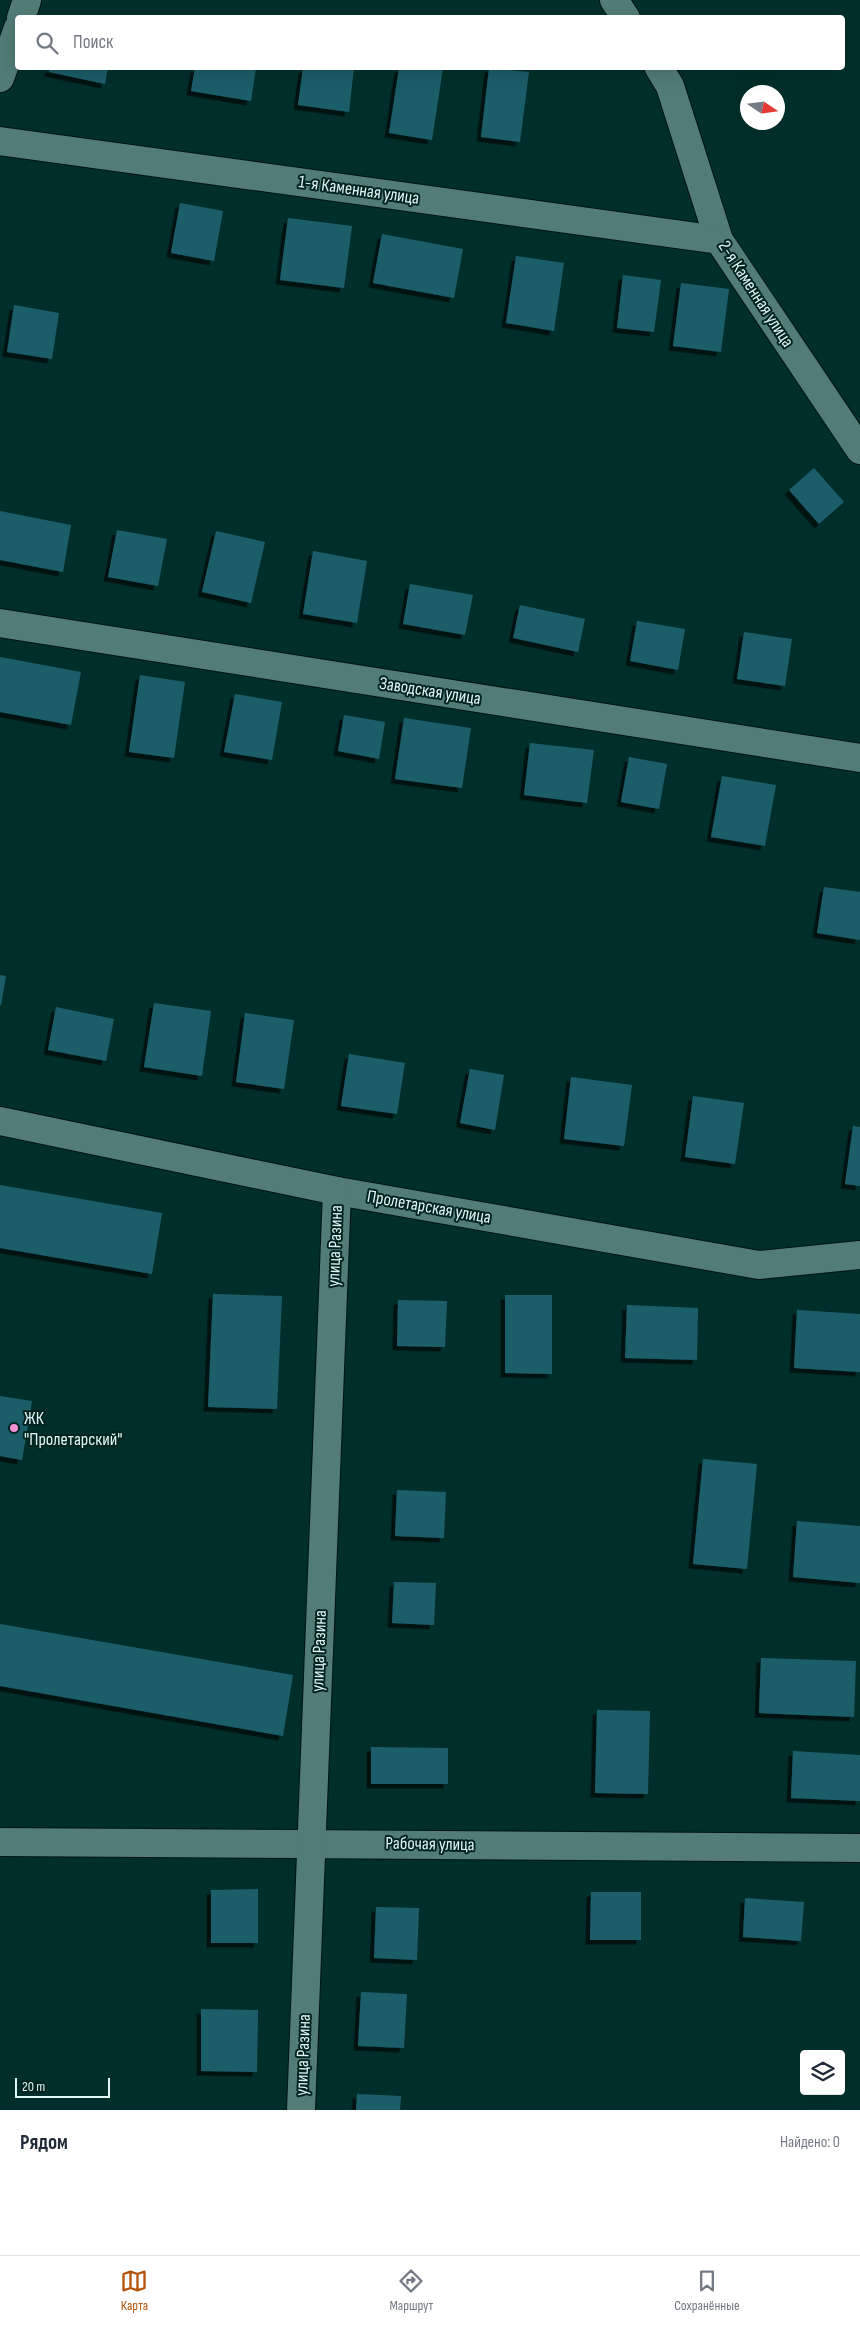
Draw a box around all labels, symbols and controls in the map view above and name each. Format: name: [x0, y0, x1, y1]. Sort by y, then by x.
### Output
search box: [15, 15, 845, 70]
icon: search: [33, 29, 61, 57]
text: Поиск: [73, 31, 113, 54]
north arrow: [740, 85, 785, 130]
street label: 1-я Каменная улица: [297, 171, 421, 209]
street label: 2-я Каменная улица: [714, 237, 798, 351]
street label: Заводская улица: [378, 673, 482, 709]
street label: Пролетарская улица: [365, 1186, 493, 1228]
street label: улица Разина: [323, 1205, 347, 1287]
place label: ЖК "Пролетарский": [24, 1408, 122, 1450]
marker: ЖК "Пролетарский": [8, 1422, 20, 1434]
street label: улица Разина: [307, 1610, 331, 1692]
street label: Рабочая улица: [385, 1833, 475, 1855]
street label: улица Разина: [291, 2014, 315, 2096]
map controls: [800, 2050, 845, 2095]
button: layers: [800, 2050, 845, 2095]
scale bar: [15, 2075, 110, 2098]
text: 20 m: [22, 2078, 45, 2095]
text: Рядом: [20, 2130, 68, 2155]
text: Найдено: 0: [780, 2133, 840, 2152]
tab: Карта: [120, 2267, 148, 2314]
tab: Маршрут: [389, 2267, 433, 2314]
tab: Сохранённые: [674, 2267, 740, 2314]

